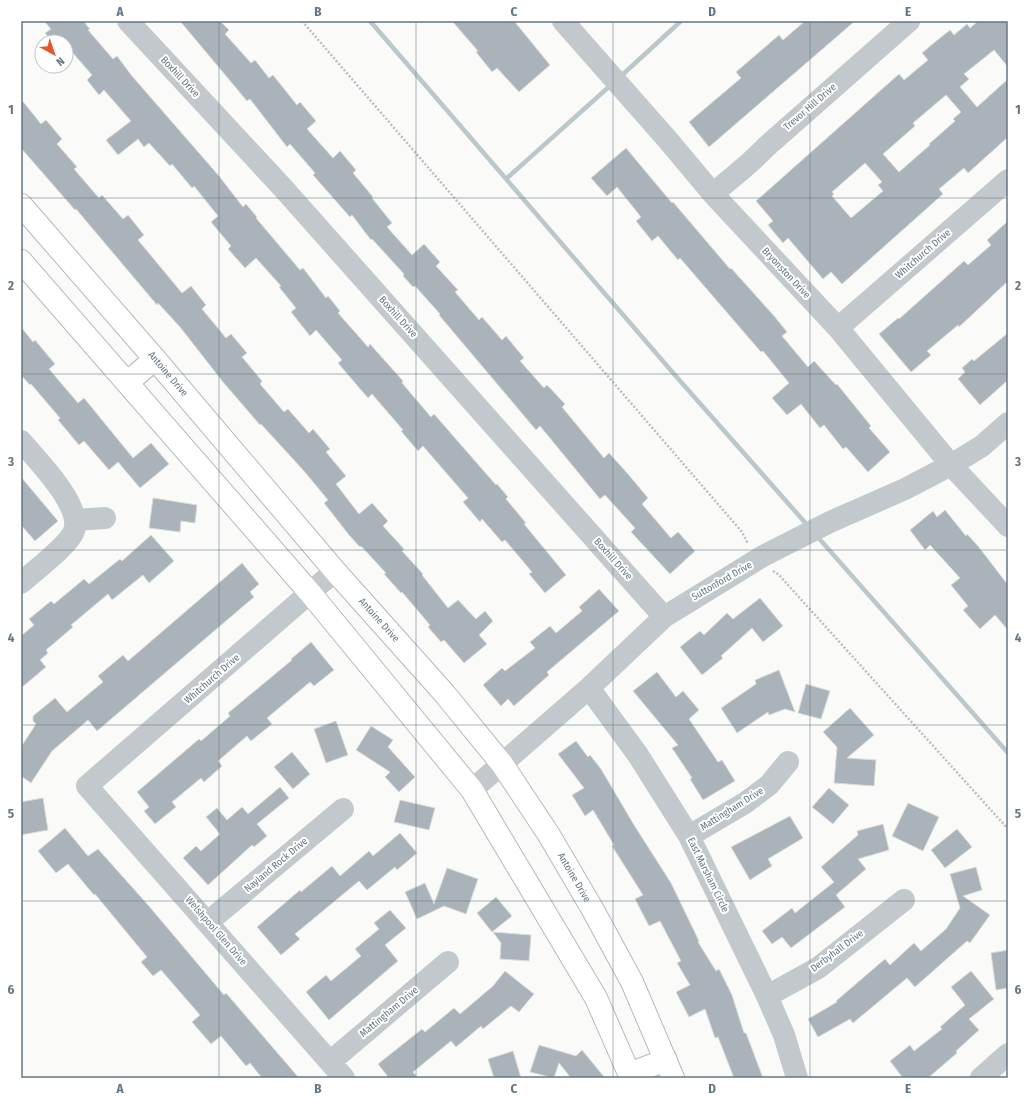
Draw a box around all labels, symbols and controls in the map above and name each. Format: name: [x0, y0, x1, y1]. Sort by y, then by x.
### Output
text: A: [115, 4, 124, 19]
text: B: [314, 4, 322, 19]
text: C: [511, 4, 518, 19]
text: D: [708, 4, 716, 19]
text: E: [905, 4, 911, 19]
north arrow: [34, 34, 74, 74]
text: N: [53, 54, 67, 68]
street label: Boxhill Drive: [158, 54, 202, 100]
street label: Trevor Hill Drive: [781, 81, 839, 133]
text: 1: [8, 102, 14, 117]
text: 1: [1015, 102, 1021, 117]
street label: Whitchurch Drive: [893, 227, 953, 281]
street label: Bryonston Drive: [759, 245, 813, 301]
text: 2: [7, 278, 14, 293]
text: 2: [1014, 278, 1021, 293]
street label: Boxhill Drive: [376, 294, 420, 340]
street label: Antoine Drive: [145, 349, 190, 399]
text: 3: [7, 454, 14, 469]
text: 3: [1014, 454, 1021, 469]
street label: Boxhill Drive: [591, 536, 635, 582]
street label: Suttonford Drive: [690, 559, 754, 603]
street label: Antoine Drive: [356, 595, 402, 645]
text: 4: [8, 630, 15, 645]
text: 4: [1015, 630, 1022, 645]
street label: Whitchurch Drive: [182, 652, 242, 706]
street label: Mattingham Drive: [698, 785, 766, 833]
text: 5: [8, 806, 14, 821]
text: 5: [1015, 806, 1021, 821]
street label: Nayland Rock Drive: [242, 835, 310, 895]
street label: East Marsham Circle: [685, 836, 731, 914]
street label: Antoine Drive: [555, 851, 593, 904]
street label: Welshpool Glen Drive: [183, 894, 249, 968]
street label: Derbyhall Drive: [808, 927, 866, 975]
text: 6: [8, 982, 15, 997]
text: 6: [1015, 982, 1022, 997]
street label: Mattingham Drive: [357, 984, 421, 1040]
text: A: [115, 1081, 124, 1096]
text: B: [314, 1081, 322, 1096]
text: C: [511, 1081, 518, 1096]
text: D: [708, 1081, 716, 1096]
text: E: [905, 1081, 911, 1096]

